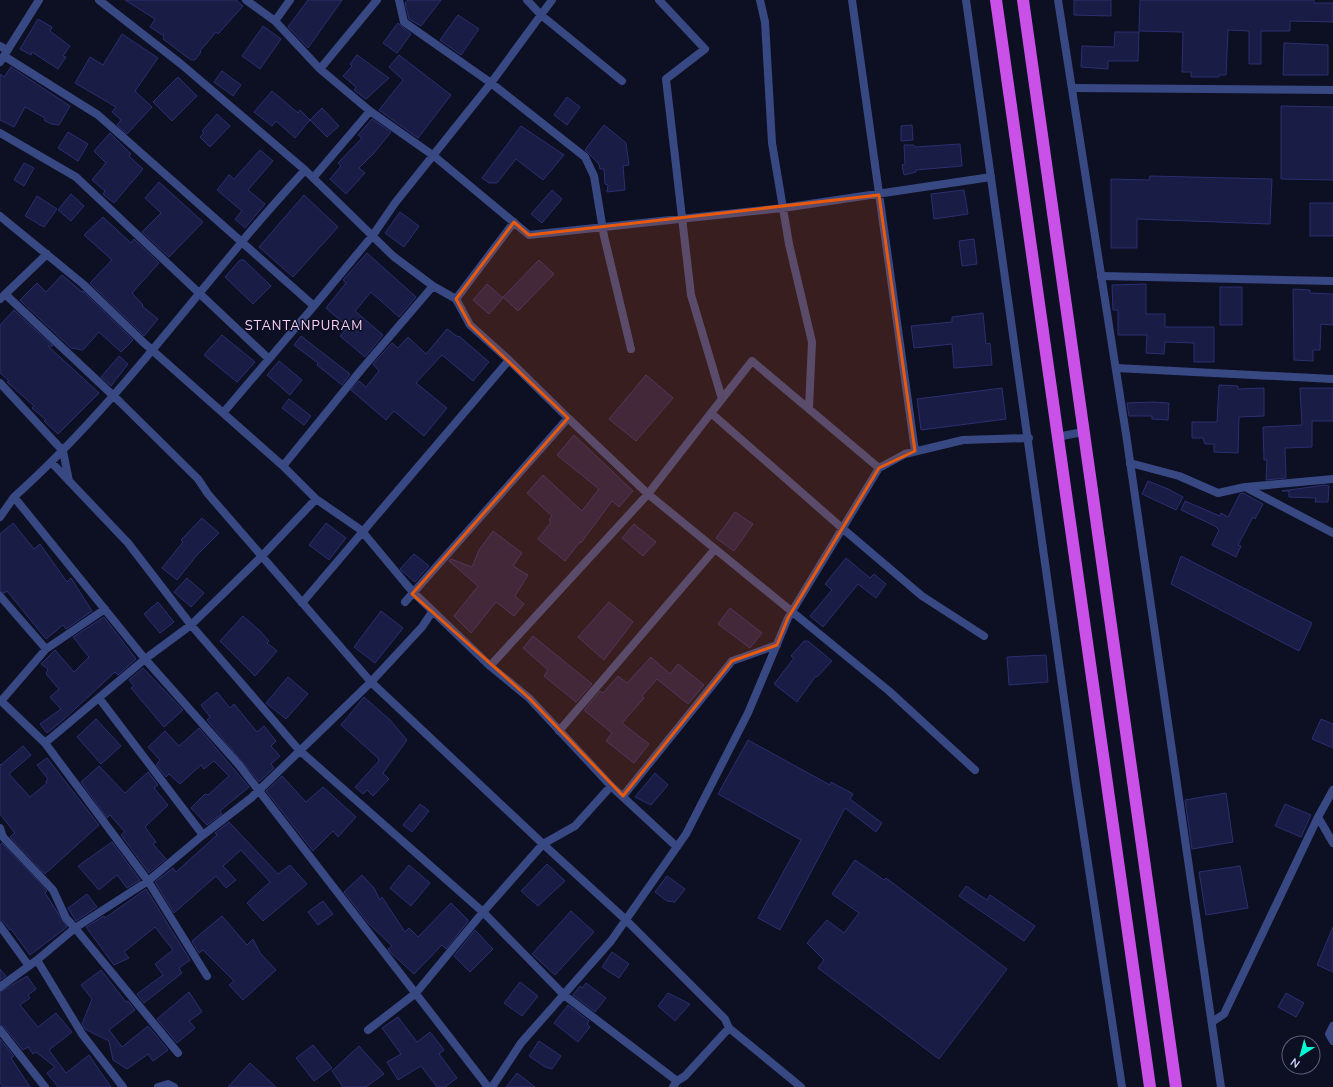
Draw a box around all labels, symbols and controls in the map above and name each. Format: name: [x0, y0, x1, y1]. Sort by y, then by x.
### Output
district label: STANTANPURAM: [245, 317, 363, 335]
north arrow: [1281, 1035, 1321, 1075]
text: N: [1288, 1054, 1303, 1071]

